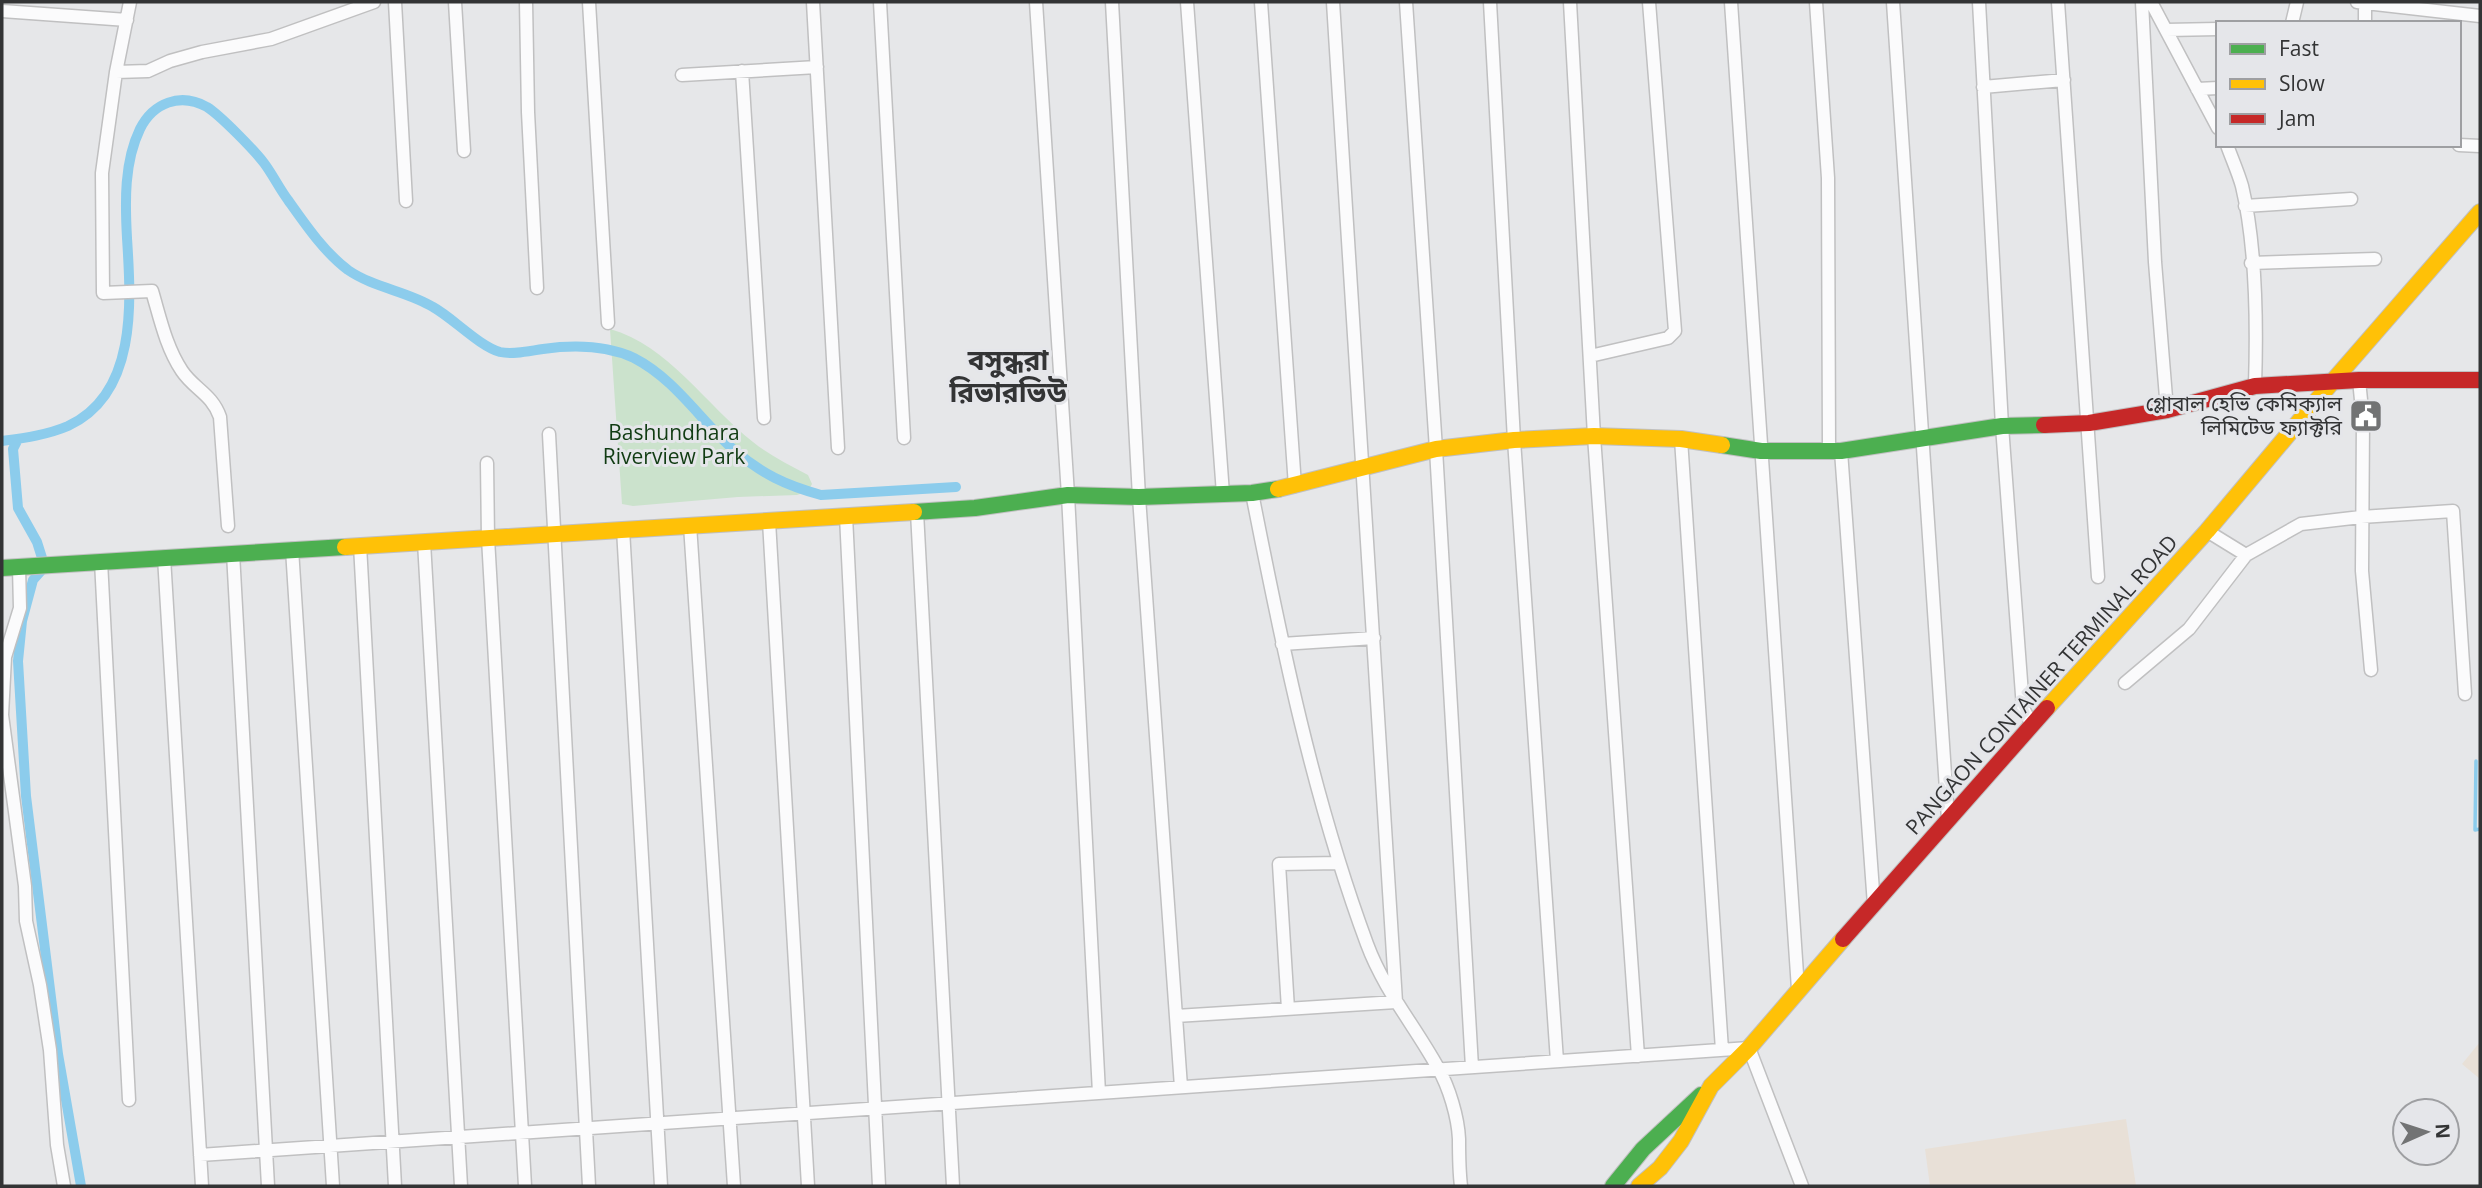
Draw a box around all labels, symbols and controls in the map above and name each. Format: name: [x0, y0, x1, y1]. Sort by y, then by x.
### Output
legend: [2216, 21, 2461, 147]
text: Fast: [2279, 34, 2319, 62]
text: Slow: [2279, 69, 2325, 97]
text: Jam: [2277, 104, 2316, 132]
district label: বসুন্ধরা রিভারভিউ: [948, 340, 1067, 410]
place label: গ্লোবাল হেভি কেমিক্যাল লিমিটেড ফ্যাক্টরি: [2146, 389, 2343, 441]
public building icon: গ্লোবাল হেভি কেমিক্যাল লিমিটেড ফ্যাক্টরি: [2347, 397, 2385, 435]
park label: Bashundhara Riverview Park: [603, 418, 745, 470]
street label: PANGAON CONTAINER TERMINAL ROAD: [1899, 529, 2184, 840]
north arrow: [2391, 1097, 2461, 1167]
text: N: [2430, 1123, 2456, 1140]

